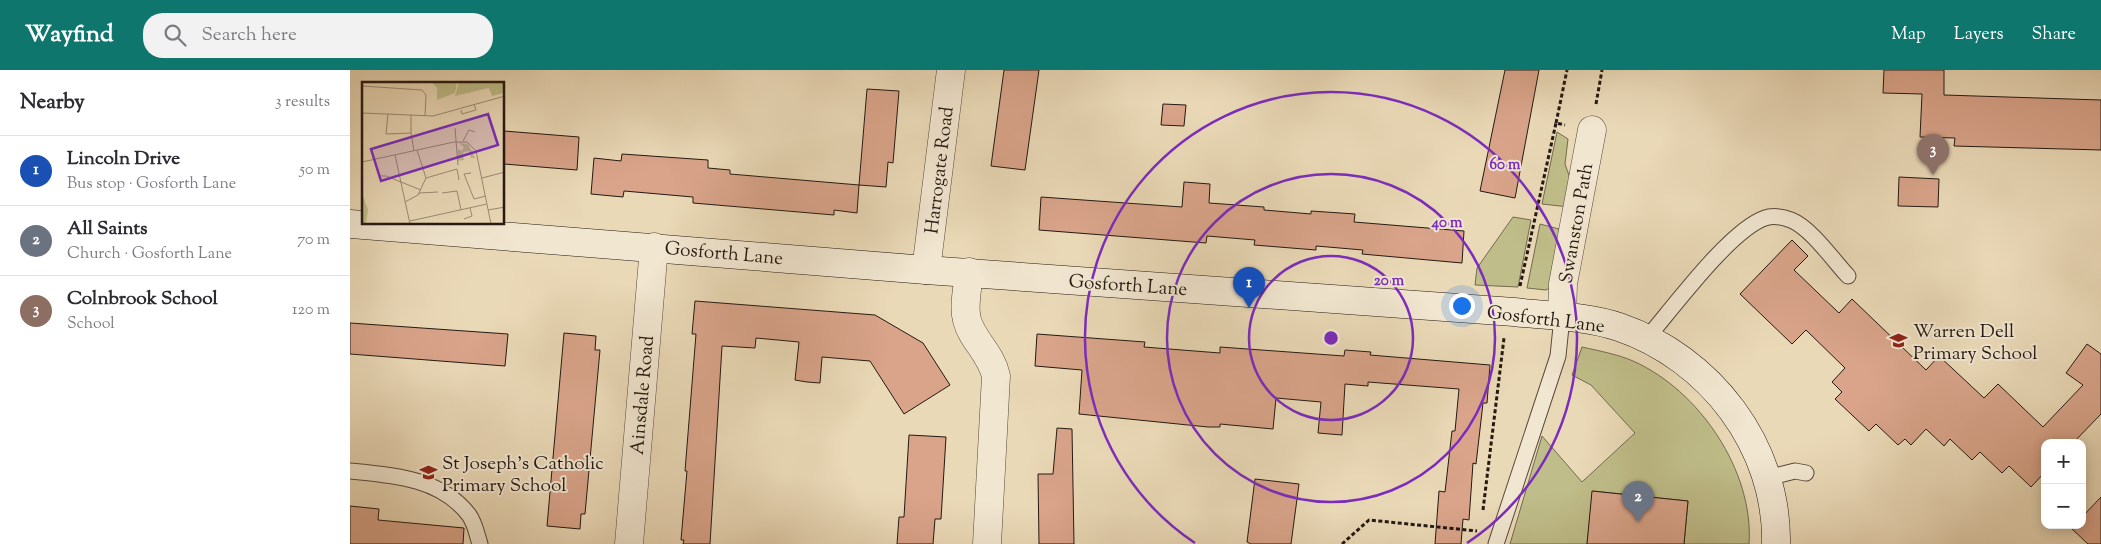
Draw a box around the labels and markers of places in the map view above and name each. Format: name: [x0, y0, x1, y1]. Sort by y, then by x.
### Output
pin: 3: [1917, 134, 1949, 175]
pin: 1: [1233, 267, 1265, 308]
place label: Warren Dell Primary School: [1913, 319, 2038, 368]
centre of rings: [1322, 329, 1340, 347]
school or university icon: Warren Dell Primary School: [1889, 331, 1909, 351]
place label: St Joseph's Catholic Primary School: [442, 451, 604, 500]
school or university icon: St Joseph's Catholic Primary School: [418, 463, 438, 483]
pin: 2: [1622, 481, 1654, 522]

